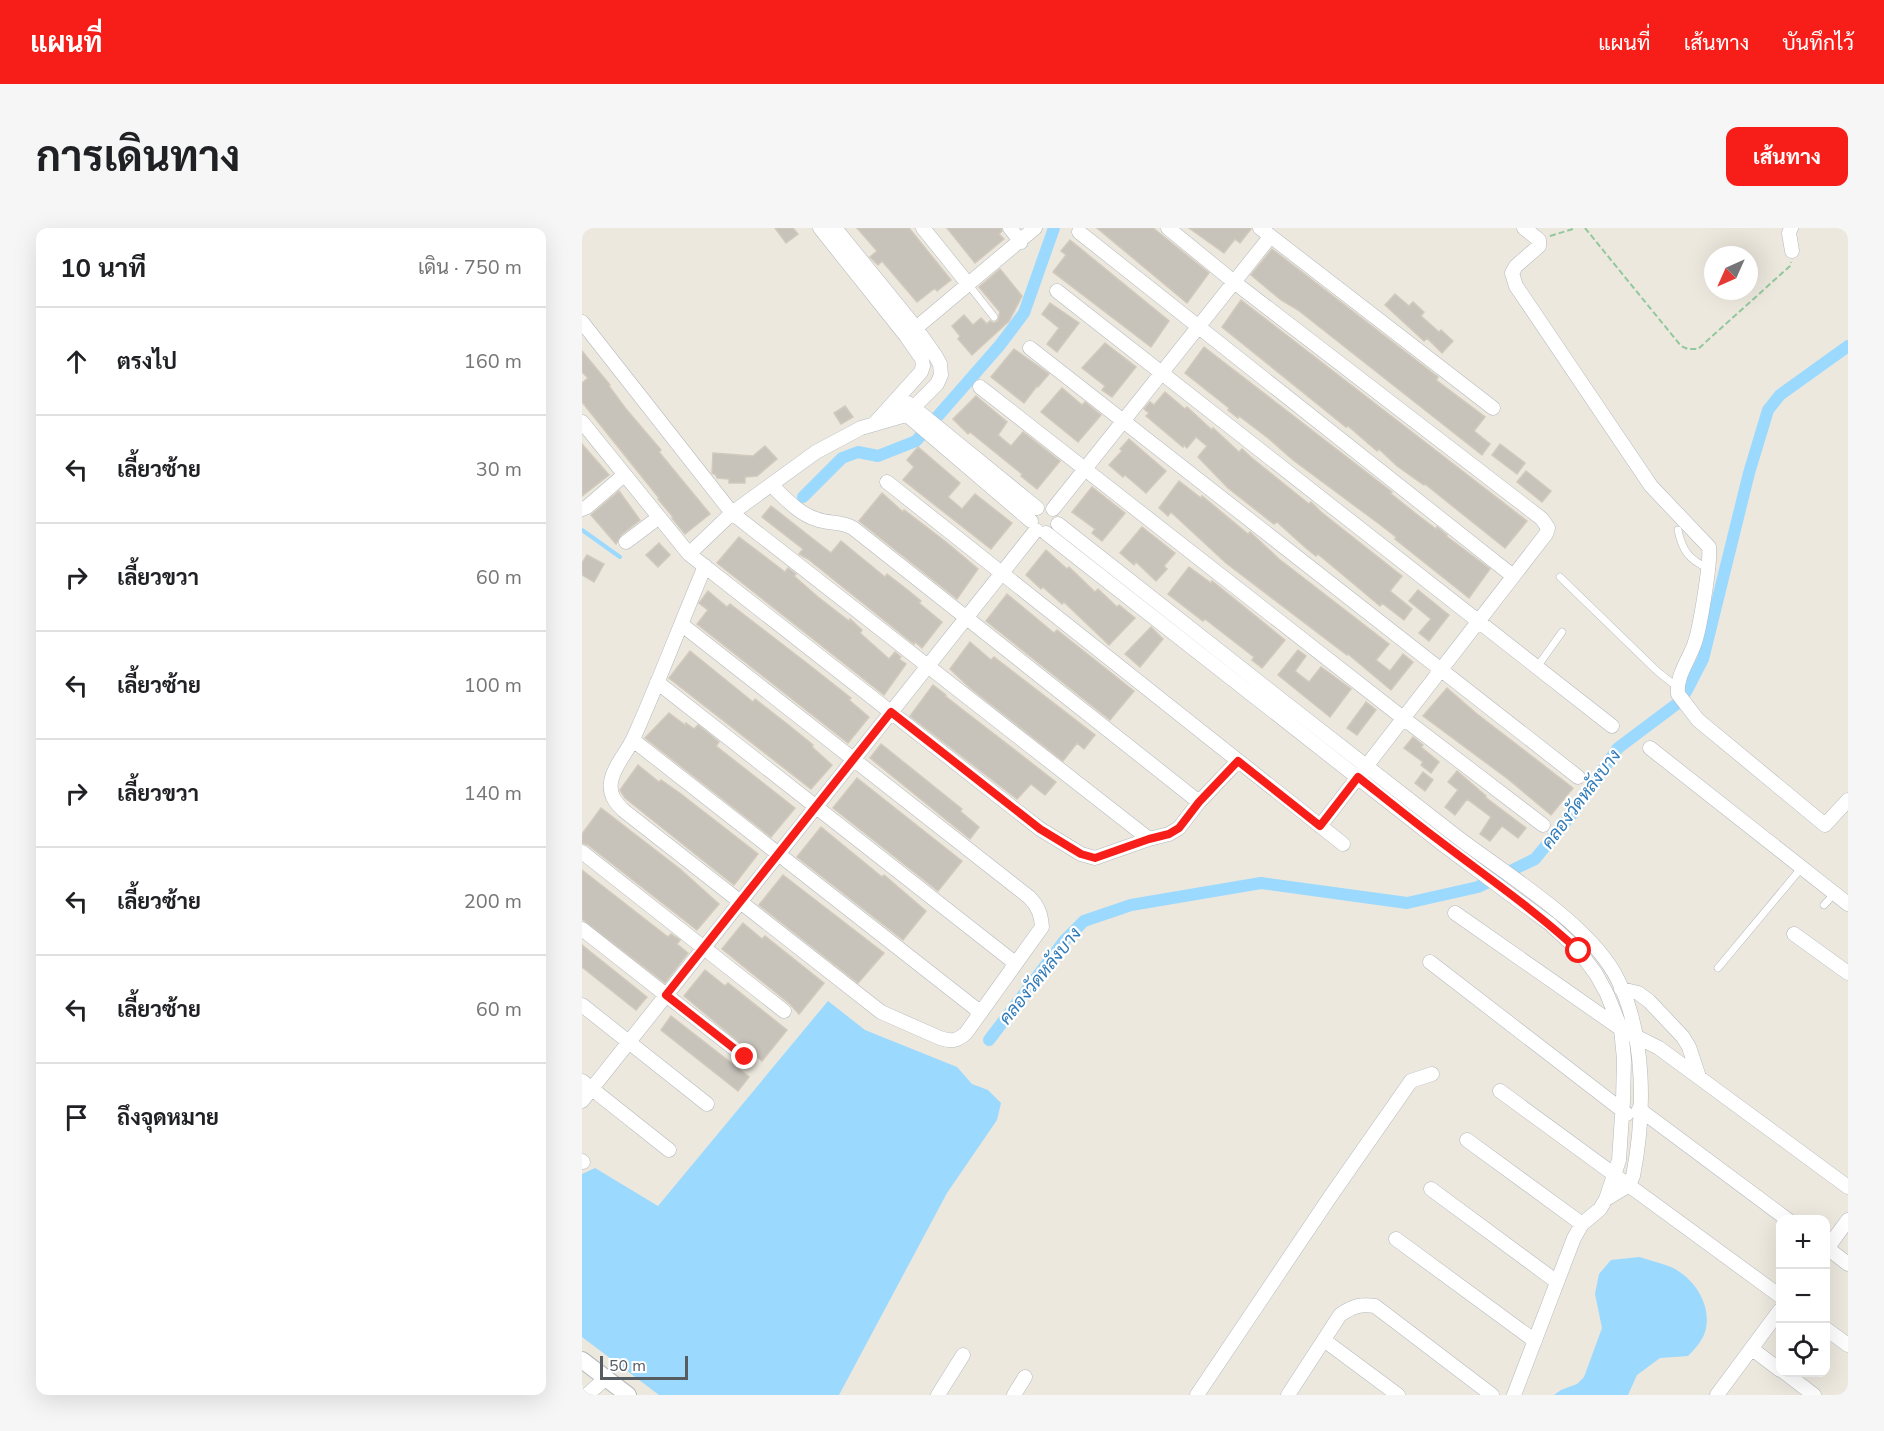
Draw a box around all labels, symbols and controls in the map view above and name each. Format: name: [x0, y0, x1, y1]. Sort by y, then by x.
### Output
text: แผนที่: [30, 24, 103, 62]
text: แผนที่: [1598, 29, 1651, 57]
text: เส้นทาง: [1684, 29, 1749, 57]
text: บันทึกไว้: [1782, 29, 1854, 57]
button: เส้นทาง: [1726, 127, 1848, 186]
text: การเดินทาง: [36, 129, 240, 186]
north arrow: [1704, 246, 1758, 300]
text: 10 นาที: [60, 251, 146, 286]
text: เดิน · 750 m: [418, 254, 522, 281]
icon: ahead: [60, 345, 93, 378]
text: ตรงไป: [117, 347, 177, 377]
text: 160 m: [464, 348, 522, 375]
icon: left: [60, 453, 93, 486]
text: เลี้ยวซ้าย: [117, 455, 201, 485]
text: 30 m: [476, 456, 522, 483]
icon: right: [60, 561, 93, 594]
text: เลี้ยวขวา: [117, 563, 199, 593]
text: 60 m: [476, 564, 522, 591]
icon: left: [60, 669, 93, 702]
text: เลี้ยวซ้าย: [117, 671, 201, 701]
text: 100 m: [464, 672, 522, 699]
water label: คลองวัดหลังบาง: [1536, 744, 1626, 854]
icon: right: [60, 777, 93, 810]
text: เลี้ยวขวา: [117, 779, 199, 809]
text: 140 m: [464, 780, 522, 807]
icon: left: [60, 885, 93, 918]
text: เลี้ยวซ้าย: [117, 887, 201, 917]
text: 200 m: [464, 888, 522, 915]
water label: คลองวัดหลังบาง: [993, 922, 1087, 1030]
route start: [1565, 937, 1591, 963]
icon: left: [60, 993, 93, 1026]
text: เลี้ยวซ้าย: [117, 995, 201, 1025]
text: 60 m: [476, 996, 522, 1023]
route end: [731, 1043, 757, 1069]
icon: arrive: [60, 1101, 93, 1134]
text: ถึงจุดหมาย: [117, 1103, 219, 1133]
map controls: [1776, 1215, 1830, 1377]
button: +: [1776, 1215, 1830, 1269]
button: −: [1776, 1269, 1830, 1323]
button: locate: [1776, 1323, 1830, 1377]
scale bar: [600, 1353, 688, 1380]
text: 50 m: [609, 1355, 646, 1377]

